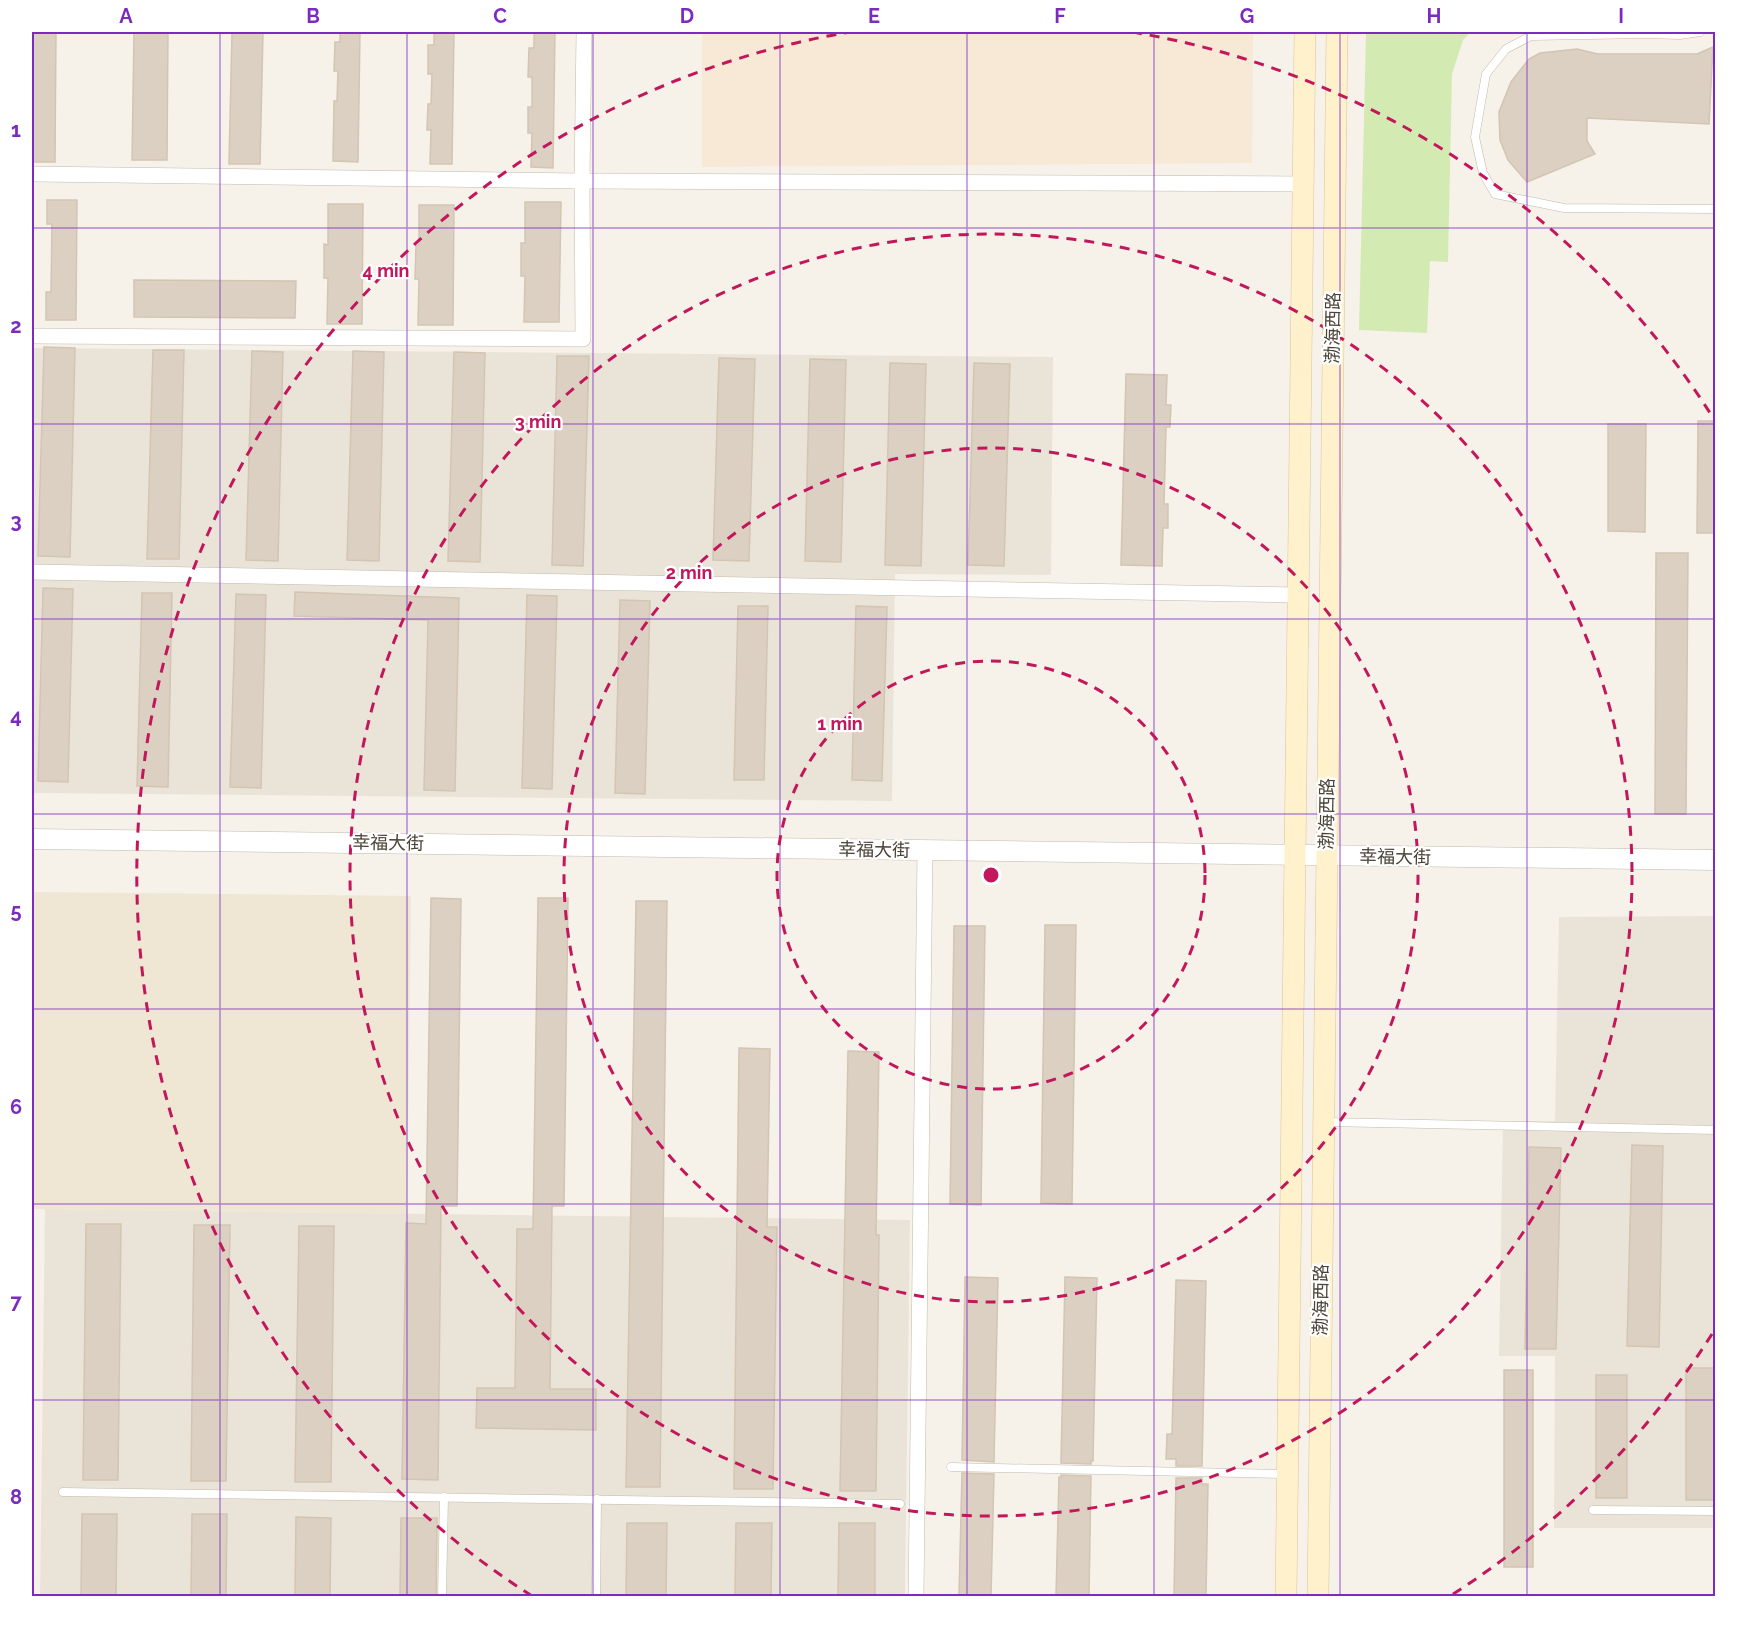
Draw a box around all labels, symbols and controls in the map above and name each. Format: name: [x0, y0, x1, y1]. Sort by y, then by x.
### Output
text: A: [119, 4, 133, 28]
text: B: [306, 4, 320, 28]
text: C: [493, 4, 507, 28]
text: D: [680, 4, 694, 28]
text: E: [868, 4, 880, 28]
text: F: [1054, 4, 1066, 28]
text: G: [1240, 4, 1254, 28]
text: H: [1427, 4, 1441, 28]
text: I: [1618, 4, 1624, 28]
text: 1: [11, 118, 21, 142]
text: 4 min: [363, 260, 409, 281]
street label: 渤海西路: [1321, 292, 1344, 364]
text: 2: [10, 314, 22, 338]
text: 3 min: [515, 411, 561, 432]
text: 3: [10, 509, 22, 533]
text: 2 min: [666, 562, 712, 583]
text: 4: [10, 704, 22, 728]
text: 1 min: [817, 713, 863, 734]
street label: 渤海西路: [1315, 778, 1338, 850]
street label: 幸福大街: [352, 831, 424, 854]
street label: 幸福大街: [838, 838, 910, 861]
street label: 幸福大街: [1359, 845, 1431, 868]
centre of rings: [981, 865, 1001, 885]
text: 5: [10, 899, 22, 923]
text: 6: [10, 1095, 22, 1119]
street label: 渤海西路: [1309, 1264, 1332, 1336]
text: 7: [10, 1290, 22, 1314]
text: 8: [10, 1485, 22, 1509]

